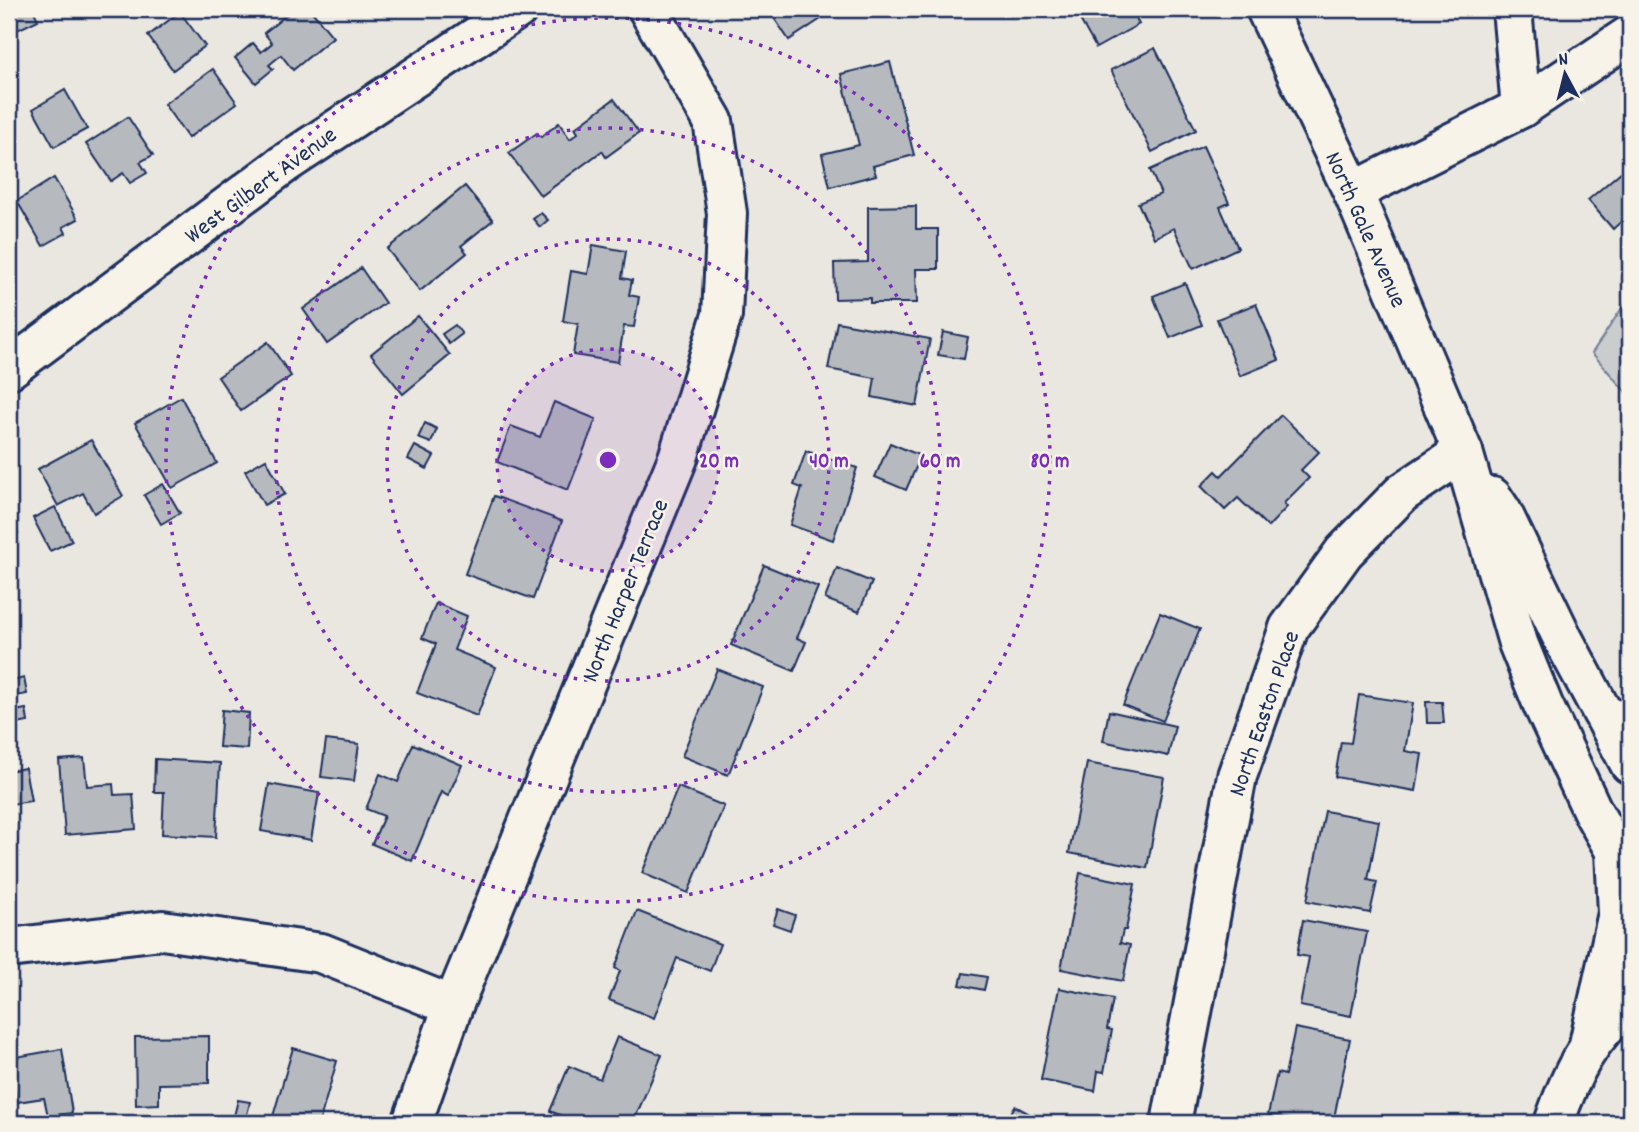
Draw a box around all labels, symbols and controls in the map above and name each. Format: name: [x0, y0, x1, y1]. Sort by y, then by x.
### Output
north arrow: [1530, 38, 1600, 108]
text: N: [1557, 47, 1570, 75]
street label: West Gilbert Avenue: [179, 120, 345, 253]
street label: North Gale Avenue: [1315, 147, 1414, 314]
centre of rings: [596, 448, 620, 472]
text: 20 m: [699, 448, 739, 478]
text: 40 m: [809, 448, 849, 478]
text: 60 m: [920, 448, 960, 478]
text: 80 m: [1030, 448, 1070, 478]
street label: North Harper Terrace: [575, 494, 679, 688]
street label: North Easton Place: [1222, 627, 1310, 801]

